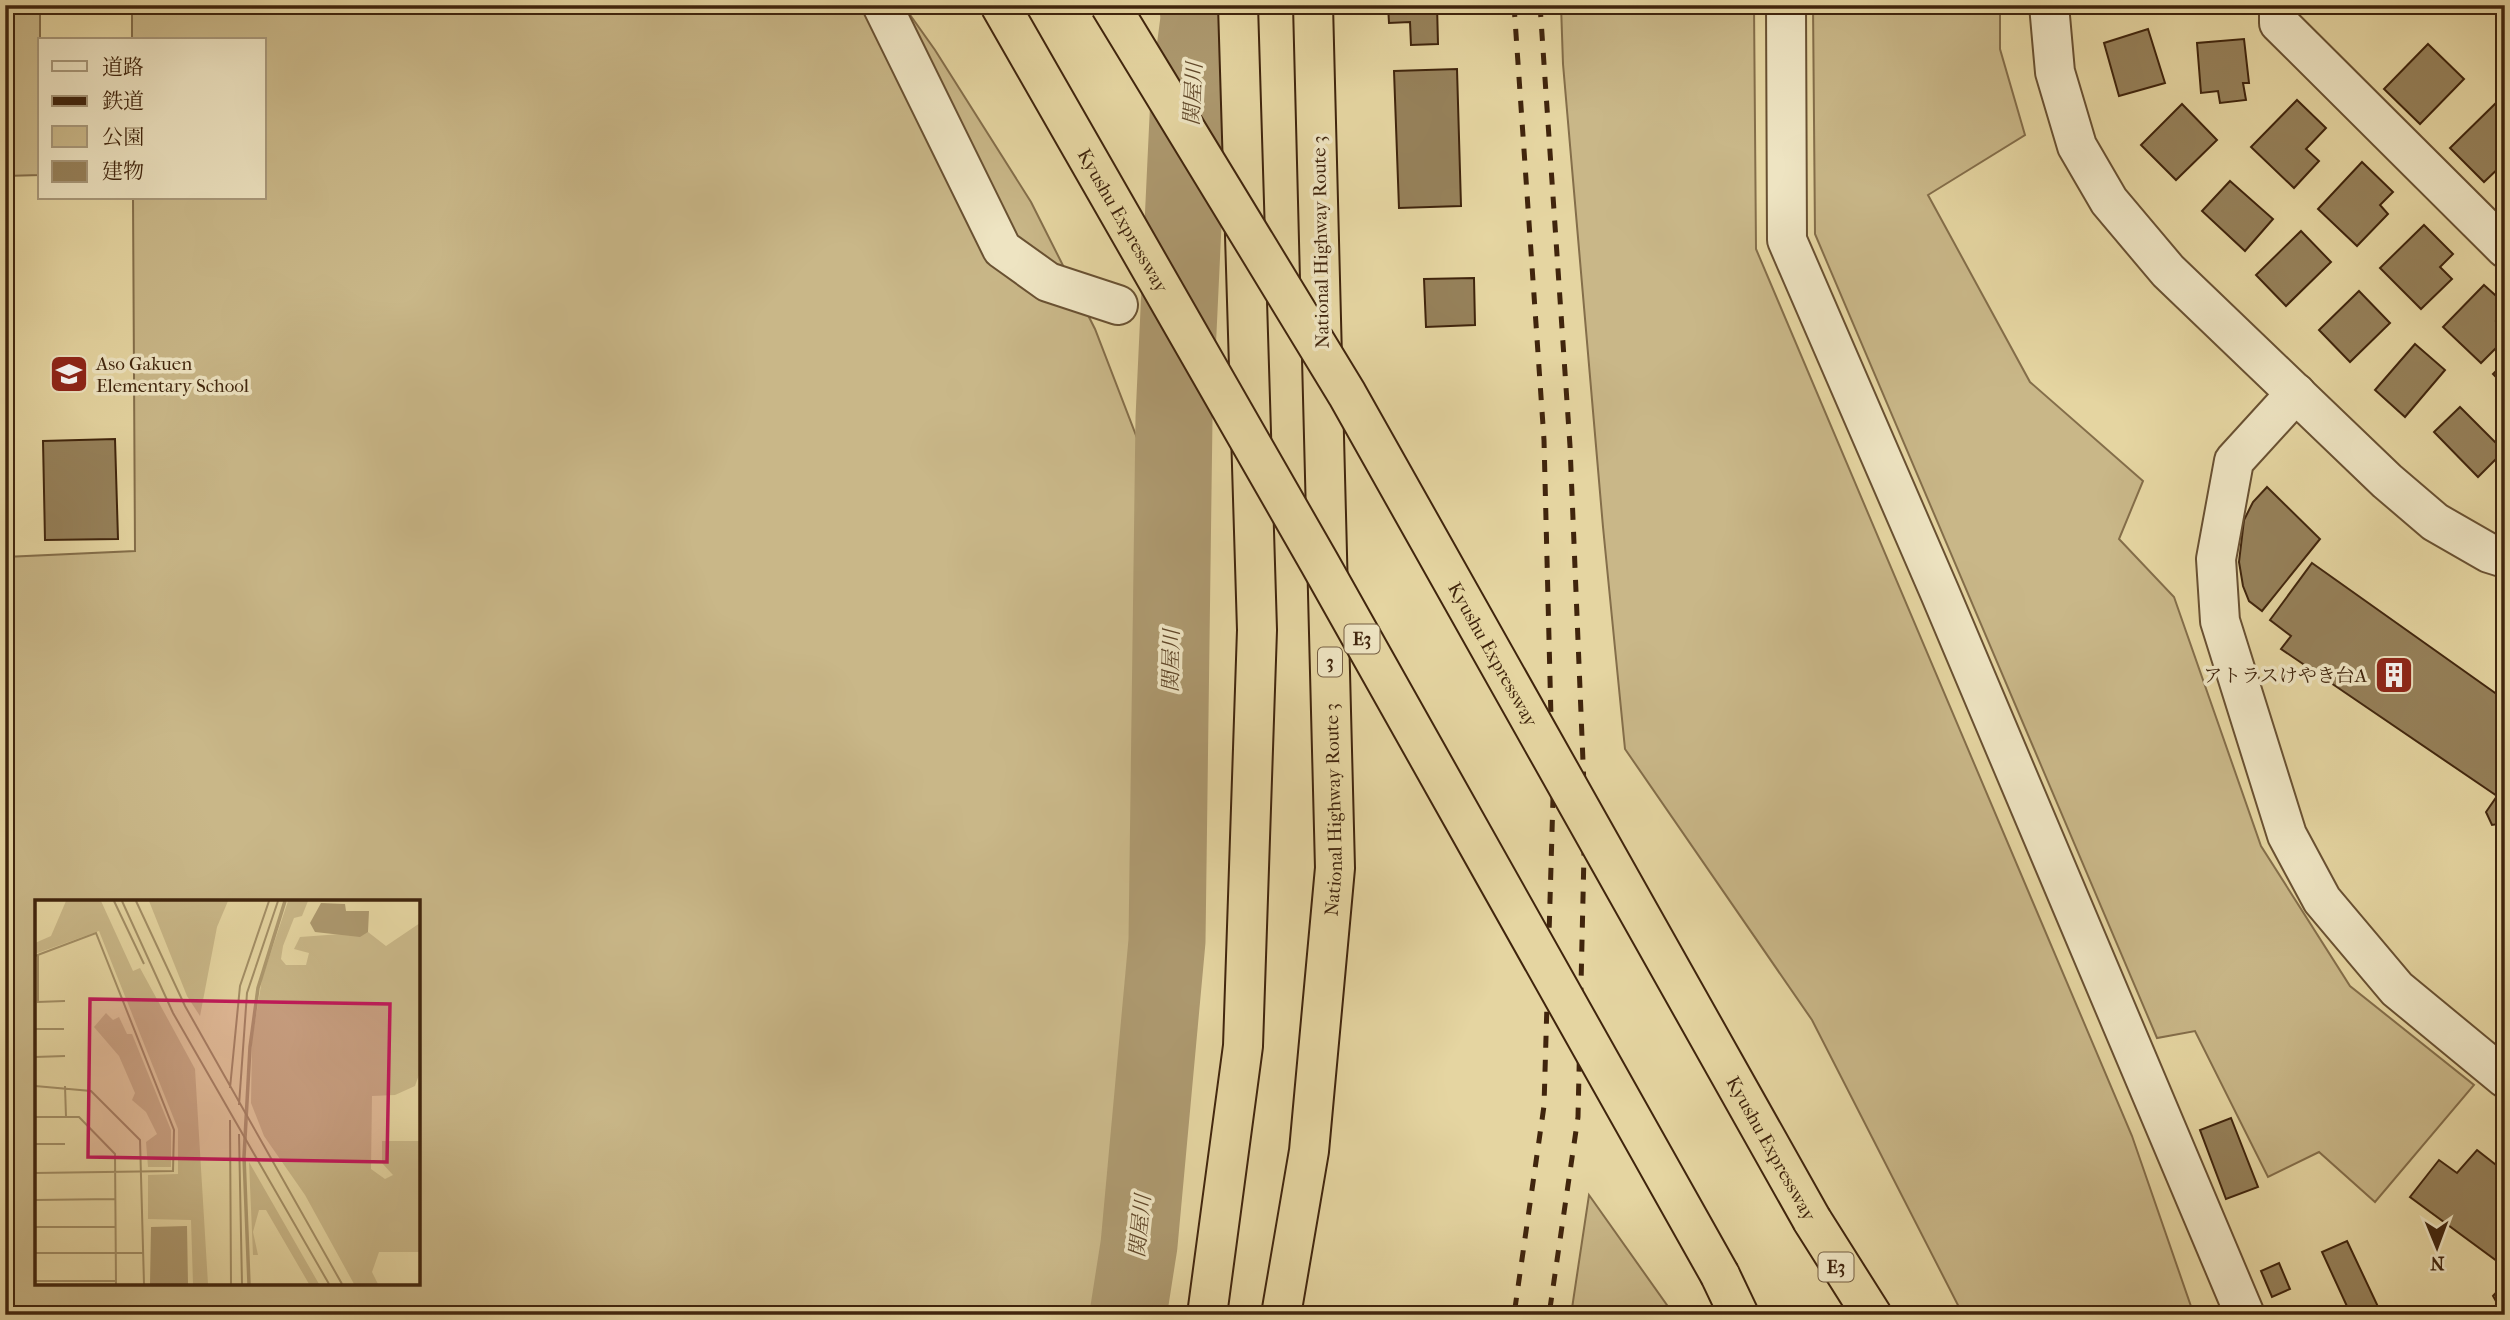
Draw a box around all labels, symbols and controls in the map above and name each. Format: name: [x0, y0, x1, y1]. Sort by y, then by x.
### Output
legend: [38, 38, 266, 200]
text: 道路: [102, 55, 144, 79]
water label: 関屋川: [1179, 60, 1207, 126]
text: 鉄道: [102, 89, 144, 113]
text: 公園: [102, 125, 144, 149]
street label: National Highway Route 3: [1308, 135, 1334, 349]
street label: Kyushu Expressway: [1073, 145, 1173, 297]
text: 建物: [102, 159, 144, 183]
school or university icon: Aso Gakuen Elementary School: [48, 353, 90, 395]
place label: Aso Gakuen Elementary School: [95, 353, 249, 397]
street label: Kyushu Expressway: [1443, 579, 1542, 731]
road number: E3: [1344, 624, 1380, 654]
water label: 関屋川: [1158, 627, 1184, 693]
road number: 3: [1318, 648, 1342, 676]
building icon: アトラスけやき台A: [2373, 654, 2415, 696]
place label: アトラスけやき台A: [2203, 665, 2368, 687]
street label: National Highway Route 3: [1321, 703, 1347, 917]
inset map: [35, 900, 420, 1285]
street label: Kyushu Expressway: [1721, 1073, 1820, 1225]
water label: 関屋川: [1125, 1191, 1155, 1259]
north arrow: [2402, 1212, 2472, 1282]
road number: E3: [1818, 1252, 1854, 1282]
text: N: [2429, 1252, 2445, 1274]

